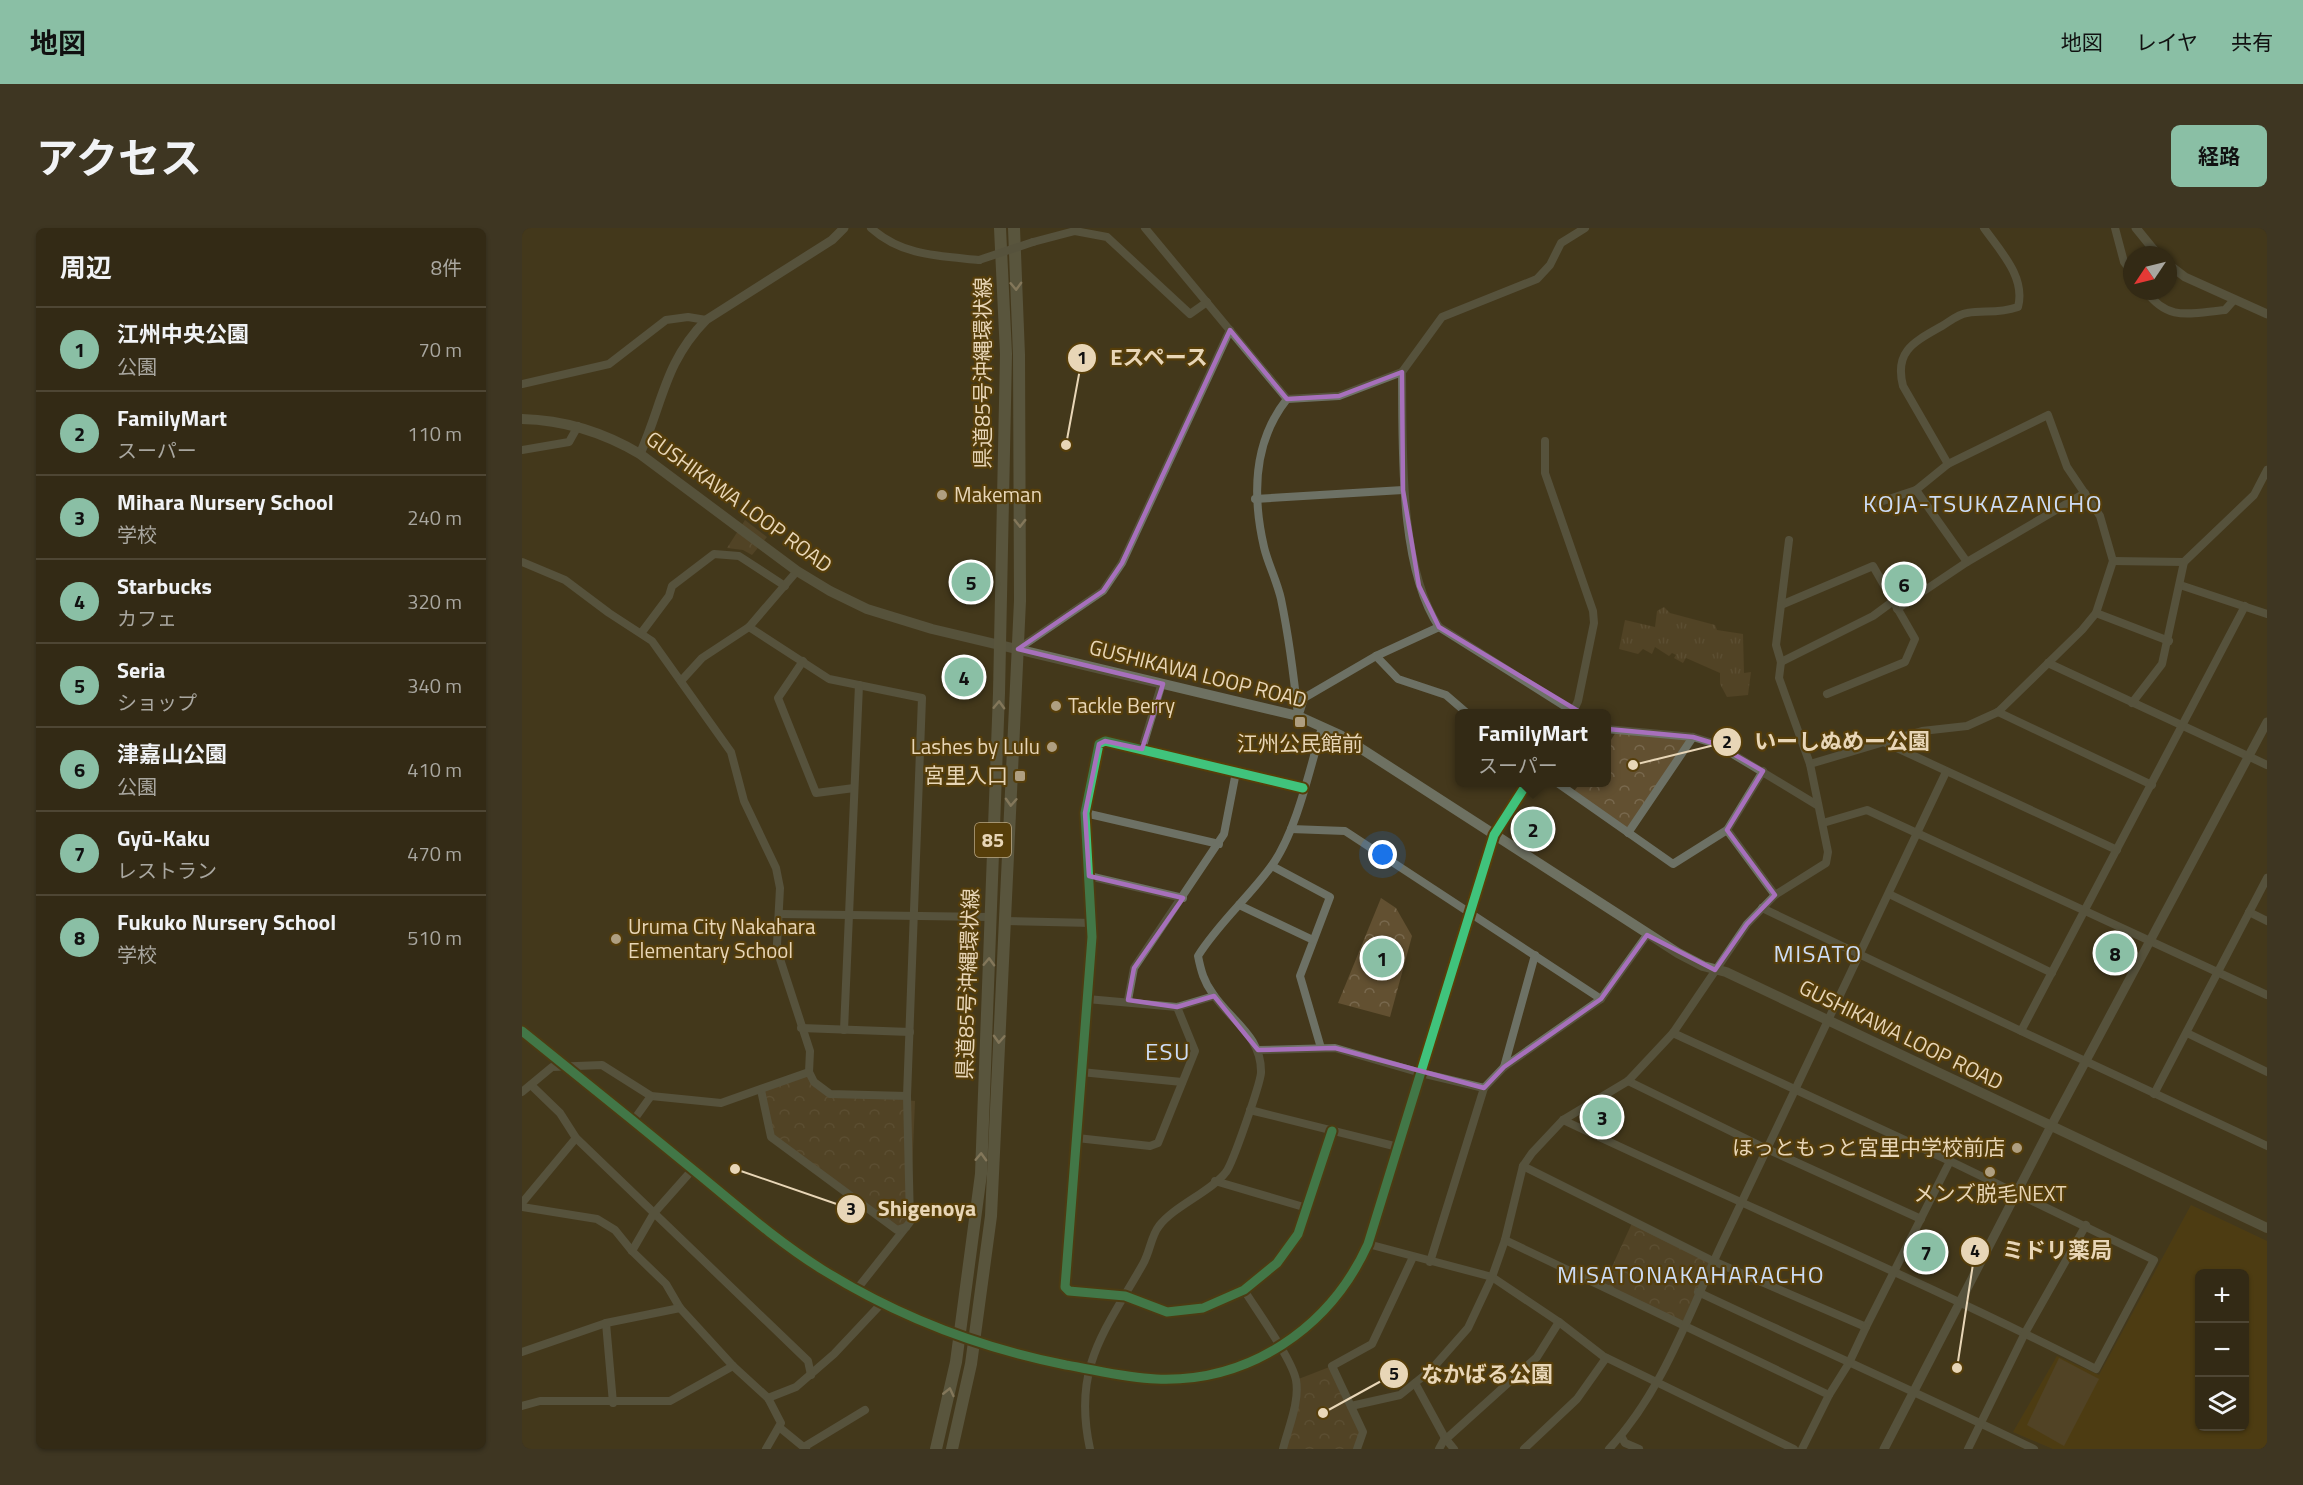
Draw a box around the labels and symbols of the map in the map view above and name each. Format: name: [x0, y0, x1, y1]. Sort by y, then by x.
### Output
north arrow: [2123, 246, 2177, 300]
street label: 県道85号沖縄環状線: [966, 277, 998, 469]
one-way arrow: [1010, 282, 1023, 291]
callout: Eスペース: [1067, 338, 1221, 378]
text: Eスペース: [1110, 340, 1208, 374]
text: 1: [1077, 344, 1087, 371]
street label: GUSHIKAWA LOOP ROAD: [640, 423, 839, 580]
place label: Makeman: [954, 478, 1042, 510]
district label: KOJA-TSUKAZANCHO: [1863, 485, 2103, 521]
marker: Makeman: [935, 488, 949, 502]
one-way arrow: [1013, 519, 1026, 528]
pin: 5: [952, 560, 990, 604]
pin: 6: [1884, 562, 1924, 606]
street label: GUSHIKAWA LOOP ROAD: [1086, 630, 1311, 716]
pin: 4: [944, 654, 984, 700]
place label: Tackle Berry: [1068, 689, 1175, 721]
marker: Tackle Berry: [1049, 699, 1063, 713]
one-way arrow: [992, 700, 1005, 709]
marker: 江州公民館前: [1293, 715, 1307, 729]
callout: いーしぬめー公園: [1712, 722, 1942, 762]
text: いーしぬめー公園: [1754, 724, 1930, 758]
place label: 江州公民館前: [1237, 727, 1363, 759]
text: 2: [1722, 728, 1732, 755]
place label: Lashes by Lulu: [911, 730, 1040, 762]
marker: Lashes by Lulu: [1045, 740, 1059, 754]
place label: 宮里入口: [924, 759, 1008, 791]
marker: 宮里入口: [1013, 769, 1027, 783]
one-way arrow: [1004, 798, 1017, 807]
pin: 2: [1514, 806, 1552, 852]
road number: 85: [975, 823, 1011, 857]
your location: [1368, 840, 1397, 869]
street label: 県道85号沖縄環状線: [948, 888, 986, 1080]
place label: Uruma City Nakahara Elementary School: [628, 910, 816, 966]
pin: 8: [2096, 930, 2134, 976]
marker: Uruma City Nakahara Elementary School: [609, 932, 623, 946]
district label: MISATO: [1774, 935, 1863, 971]
pin: 1: [1362, 936, 1402, 980]
one-way arrow: [982, 958, 995, 967]
street label: GUSHIKAWA LOOP ROAD: [1794, 971, 2009, 1097]
district label: ESU: [1145, 1033, 1191, 1069]
one-way arrow: [993, 1034, 1006, 1043]
pin: 3: [1582, 1094, 1622, 1140]
place label: ほっともっと宮里中学校前店: [1732, 1131, 2005, 1163]
marker: ほっともっと宮里中学校前店: [2010, 1141, 2024, 1155]
one-way arrow: [975, 1153, 988, 1162]
marker: メンズ脱毛NEXT: [1983, 1165, 1997, 1179]
place label: メンズ脱毛NEXT: [1913, 1177, 2067, 1209]
callout: Shigenoya: [836, 1189, 989, 1229]
text: Shigenoya: [878, 1191, 976, 1225]
text: 3: [846, 1195, 856, 1222]
pin: 7: [1906, 1230, 1946, 1274]
callout: ミドリ薬局: [1960, 1231, 2124, 1271]
text: ミドリ薬局: [2002, 1233, 2112, 1267]
text: 4: [1970, 1237, 1980, 1264]
district label: MISATONAKAHARACHO: [1557, 1256, 1825, 1292]
callout: なかばる公園: [1379, 1354, 1565, 1394]
text: なかばる公園: [1421, 1357, 1553, 1391]
text: 5: [1389, 1360, 1399, 1387]
one-way arrow: [942, 1387, 955, 1397]

